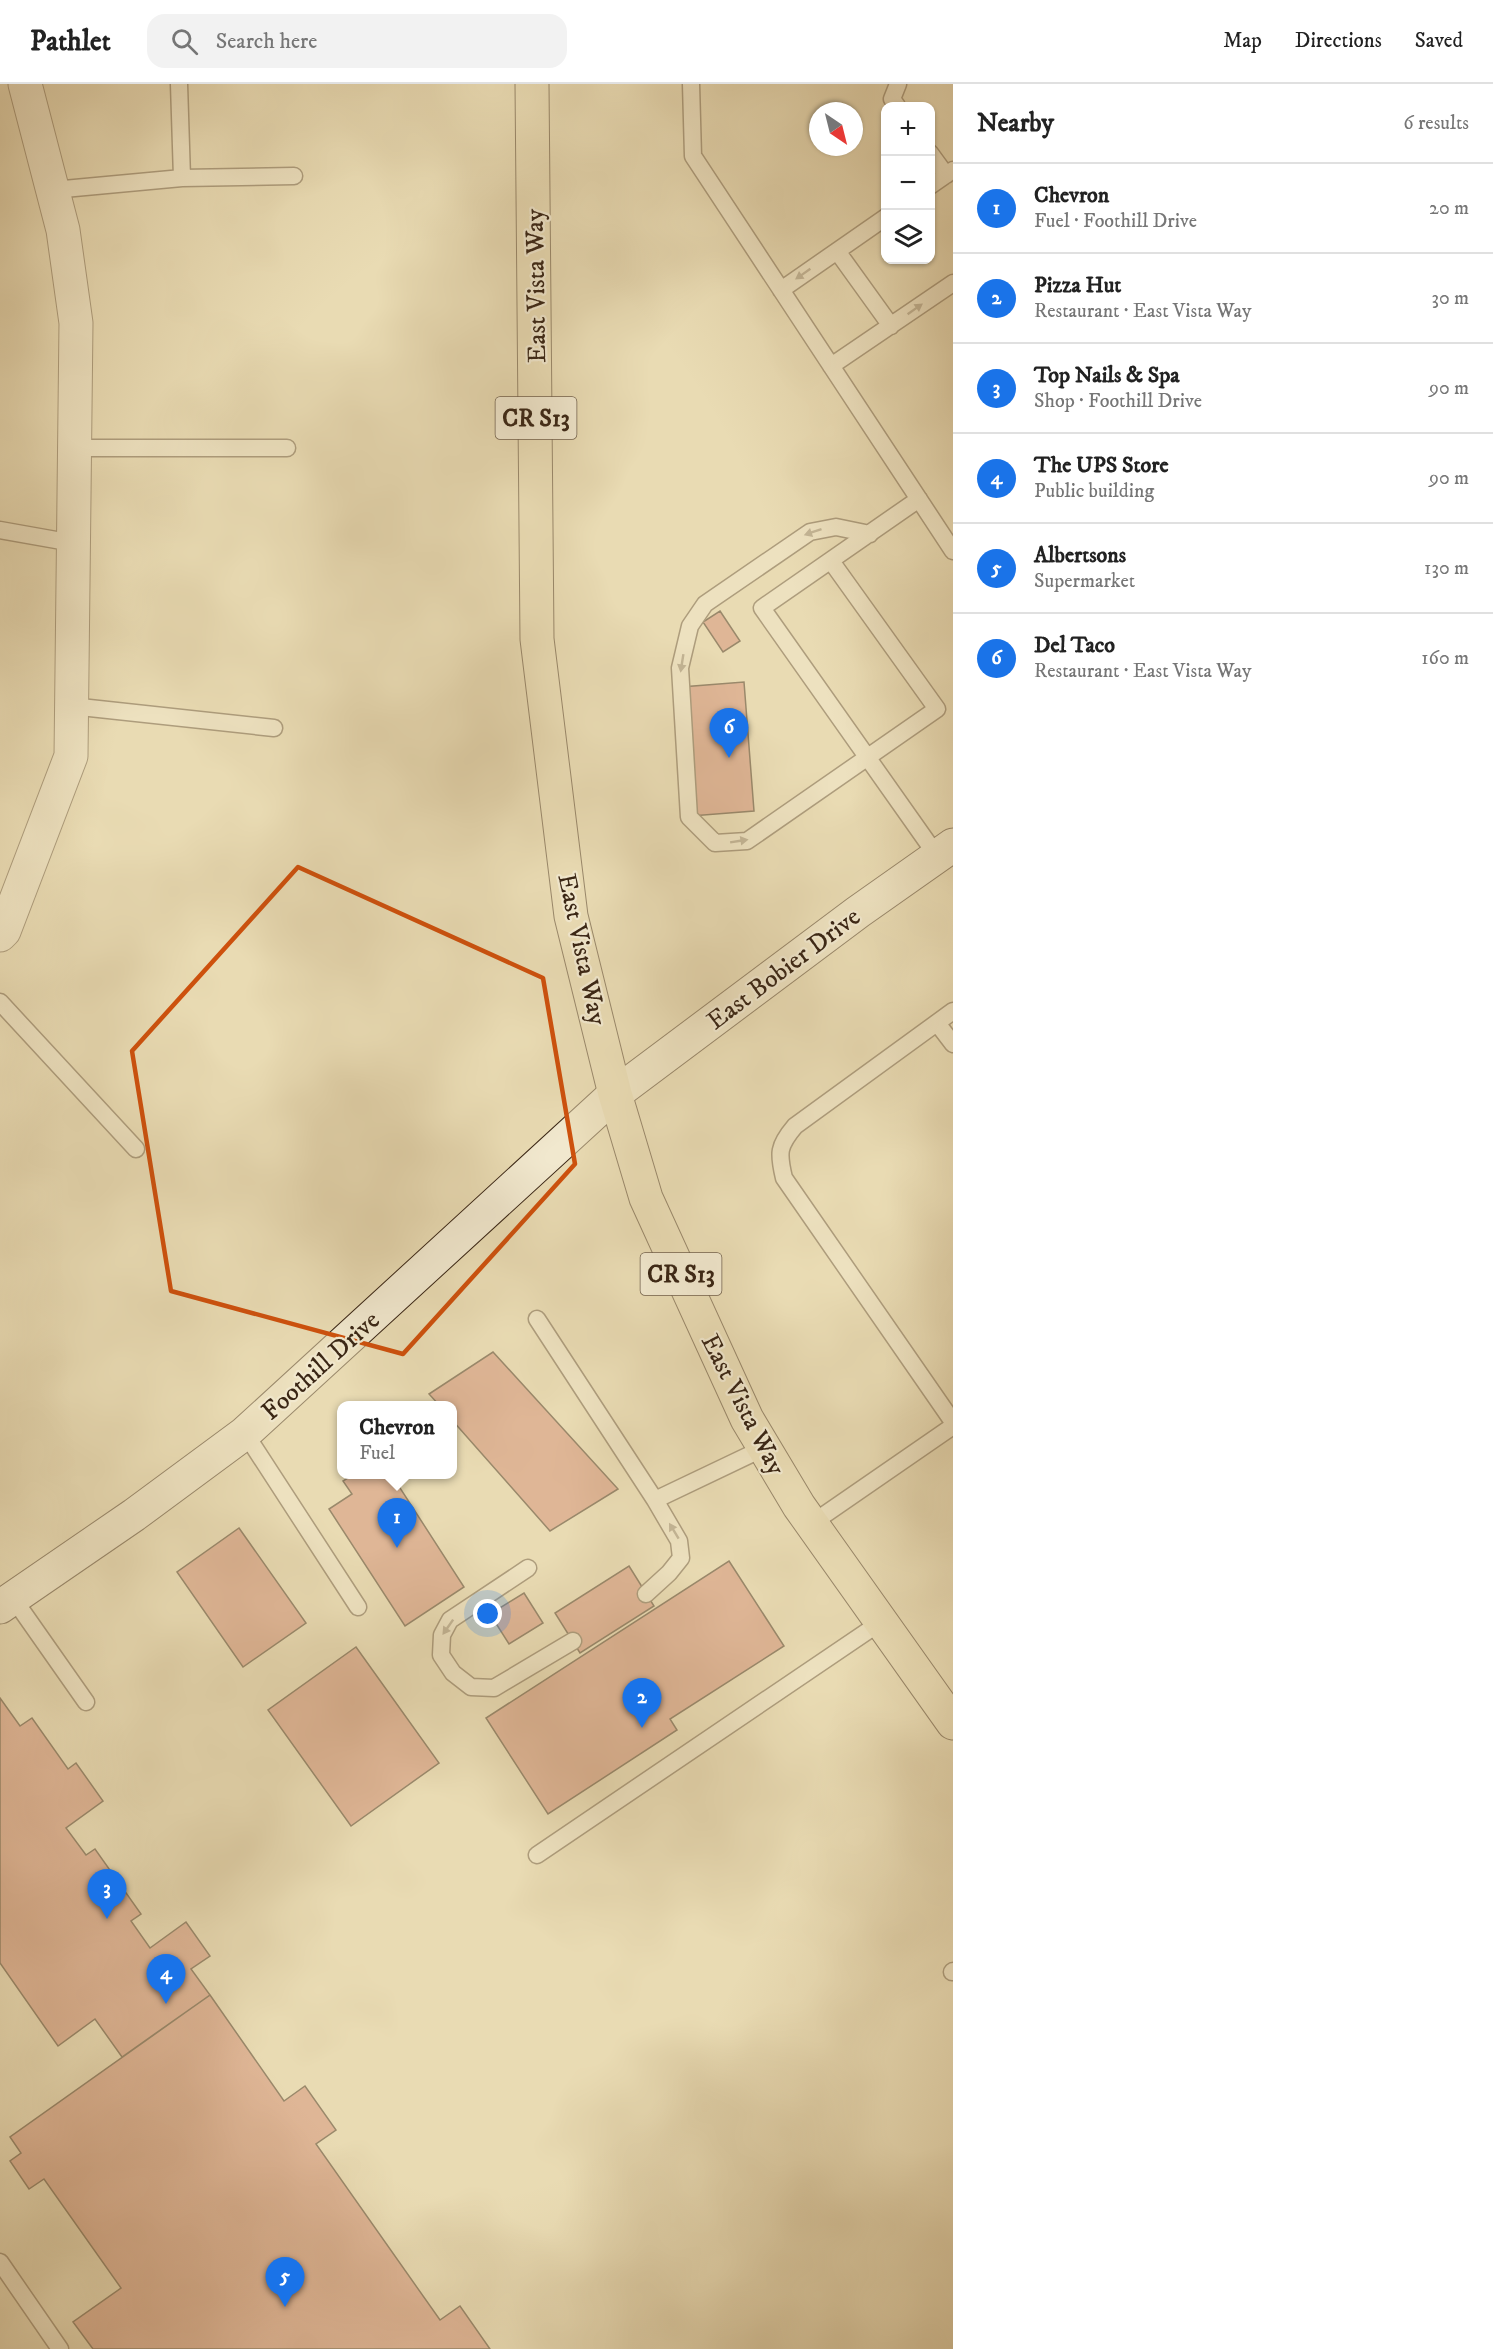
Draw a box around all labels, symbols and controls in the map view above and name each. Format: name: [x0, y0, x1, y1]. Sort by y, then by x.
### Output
search box: [147, 14, 567, 68]
text: Pathlet: [30, 24, 111, 59]
icon: search: [168, 25, 201, 58]
text: Search here: [216, 28, 317, 55]
text: Map: [1223, 28, 1262, 54]
text: Directions: [1295, 28, 1382, 54]
text: Saved: [1415, 28, 1463, 54]
north arrow: [809, 102, 863, 156]
map controls: [881, 102, 935, 264]
button: +: [881, 102, 935, 156]
text: Nearby: [977, 107, 1054, 140]
text: 6 results: [1403, 111, 1469, 136]
button: −: [881, 156, 935, 210]
text: Chevron: [1034, 182, 1109, 209]
text: 1: [993, 196, 1000, 221]
text: 20 m: [1429, 196, 1469, 221]
street label: East Vista Way: [519, 208, 554, 363]
text: Fuel · Foothill Drive: [1034, 209, 1197, 234]
button: layers: [881, 210, 935, 264]
one-way arrow: [795, 268, 811, 279]
text: Pizza Hut: [1034, 272, 1121, 299]
text: 2: [992, 286, 1001, 311]
text: 30 m: [1431, 286, 1469, 311]
text: Restaurant · East Vista Way: [1034, 299, 1251, 324]
one-way arrow: [906, 303, 922, 315]
text: Top Nails & Spa: [1034, 362, 1180, 389]
text: 3: [993, 376, 1000, 401]
text: 90 m: [1429, 376, 1469, 401]
text: Shop · Foothill Drive: [1034, 389, 1202, 414]
road number: CR S13: [496, 397, 576, 439]
text: The UPS Store: [1034, 452, 1169, 479]
text: 4: [991, 466, 1002, 491]
text: 90 m: [1429, 466, 1469, 491]
text: Public building: [1034, 479, 1154, 504]
one-way arrow: [804, 528, 822, 538]
text: Albertsons: [1034, 542, 1126, 569]
text: 5: [992, 556, 1001, 581]
text: 130 m: [1424, 556, 1469, 581]
text: Supermarket: [1034, 569, 1135, 594]
text: Del Taco: [1034, 632, 1115, 659]
text: 6: [991, 646, 1002, 671]
text: 160 m: [1421, 646, 1469, 671]
one-way arrow: [677, 654, 686, 673]
text: Restaurant · East Vista Way: [1034, 659, 1251, 684]
pin: 6: [710, 708, 748, 758]
one-way arrow: [730, 836, 749, 845]
street label: East Vista Way: [549, 870, 614, 1029]
street label: East Bobier Drive: [701, 901, 867, 1038]
road number: CR S13: [640, 1253, 722, 1295]
street label: Foothill Drive: [255, 1304, 387, 1428]
street label: East Vista Way: [693, 1329, 793, 1481]
popup: [337, 1401, 457, 1479]
text: Chevron: [359, 1414, 435, 1441]
text: Fuel: [359, 1441, 395, 1466]
pin: 1: [378, 1498, 416, 1548]
one-way arrow: [669, 1523, 679, 1540]
your location: [473, 1599, 502, 1628]
one-way arrow: [442, 1618, 454, 1634]
pin: 2: [622, 1678, 662, 1728]
pin: 3: [88, 1870, 126, 1919]
pin: 4: [146, 1954, 186, 2004]
pin: 5: [266, 2258, 304, 2307]

